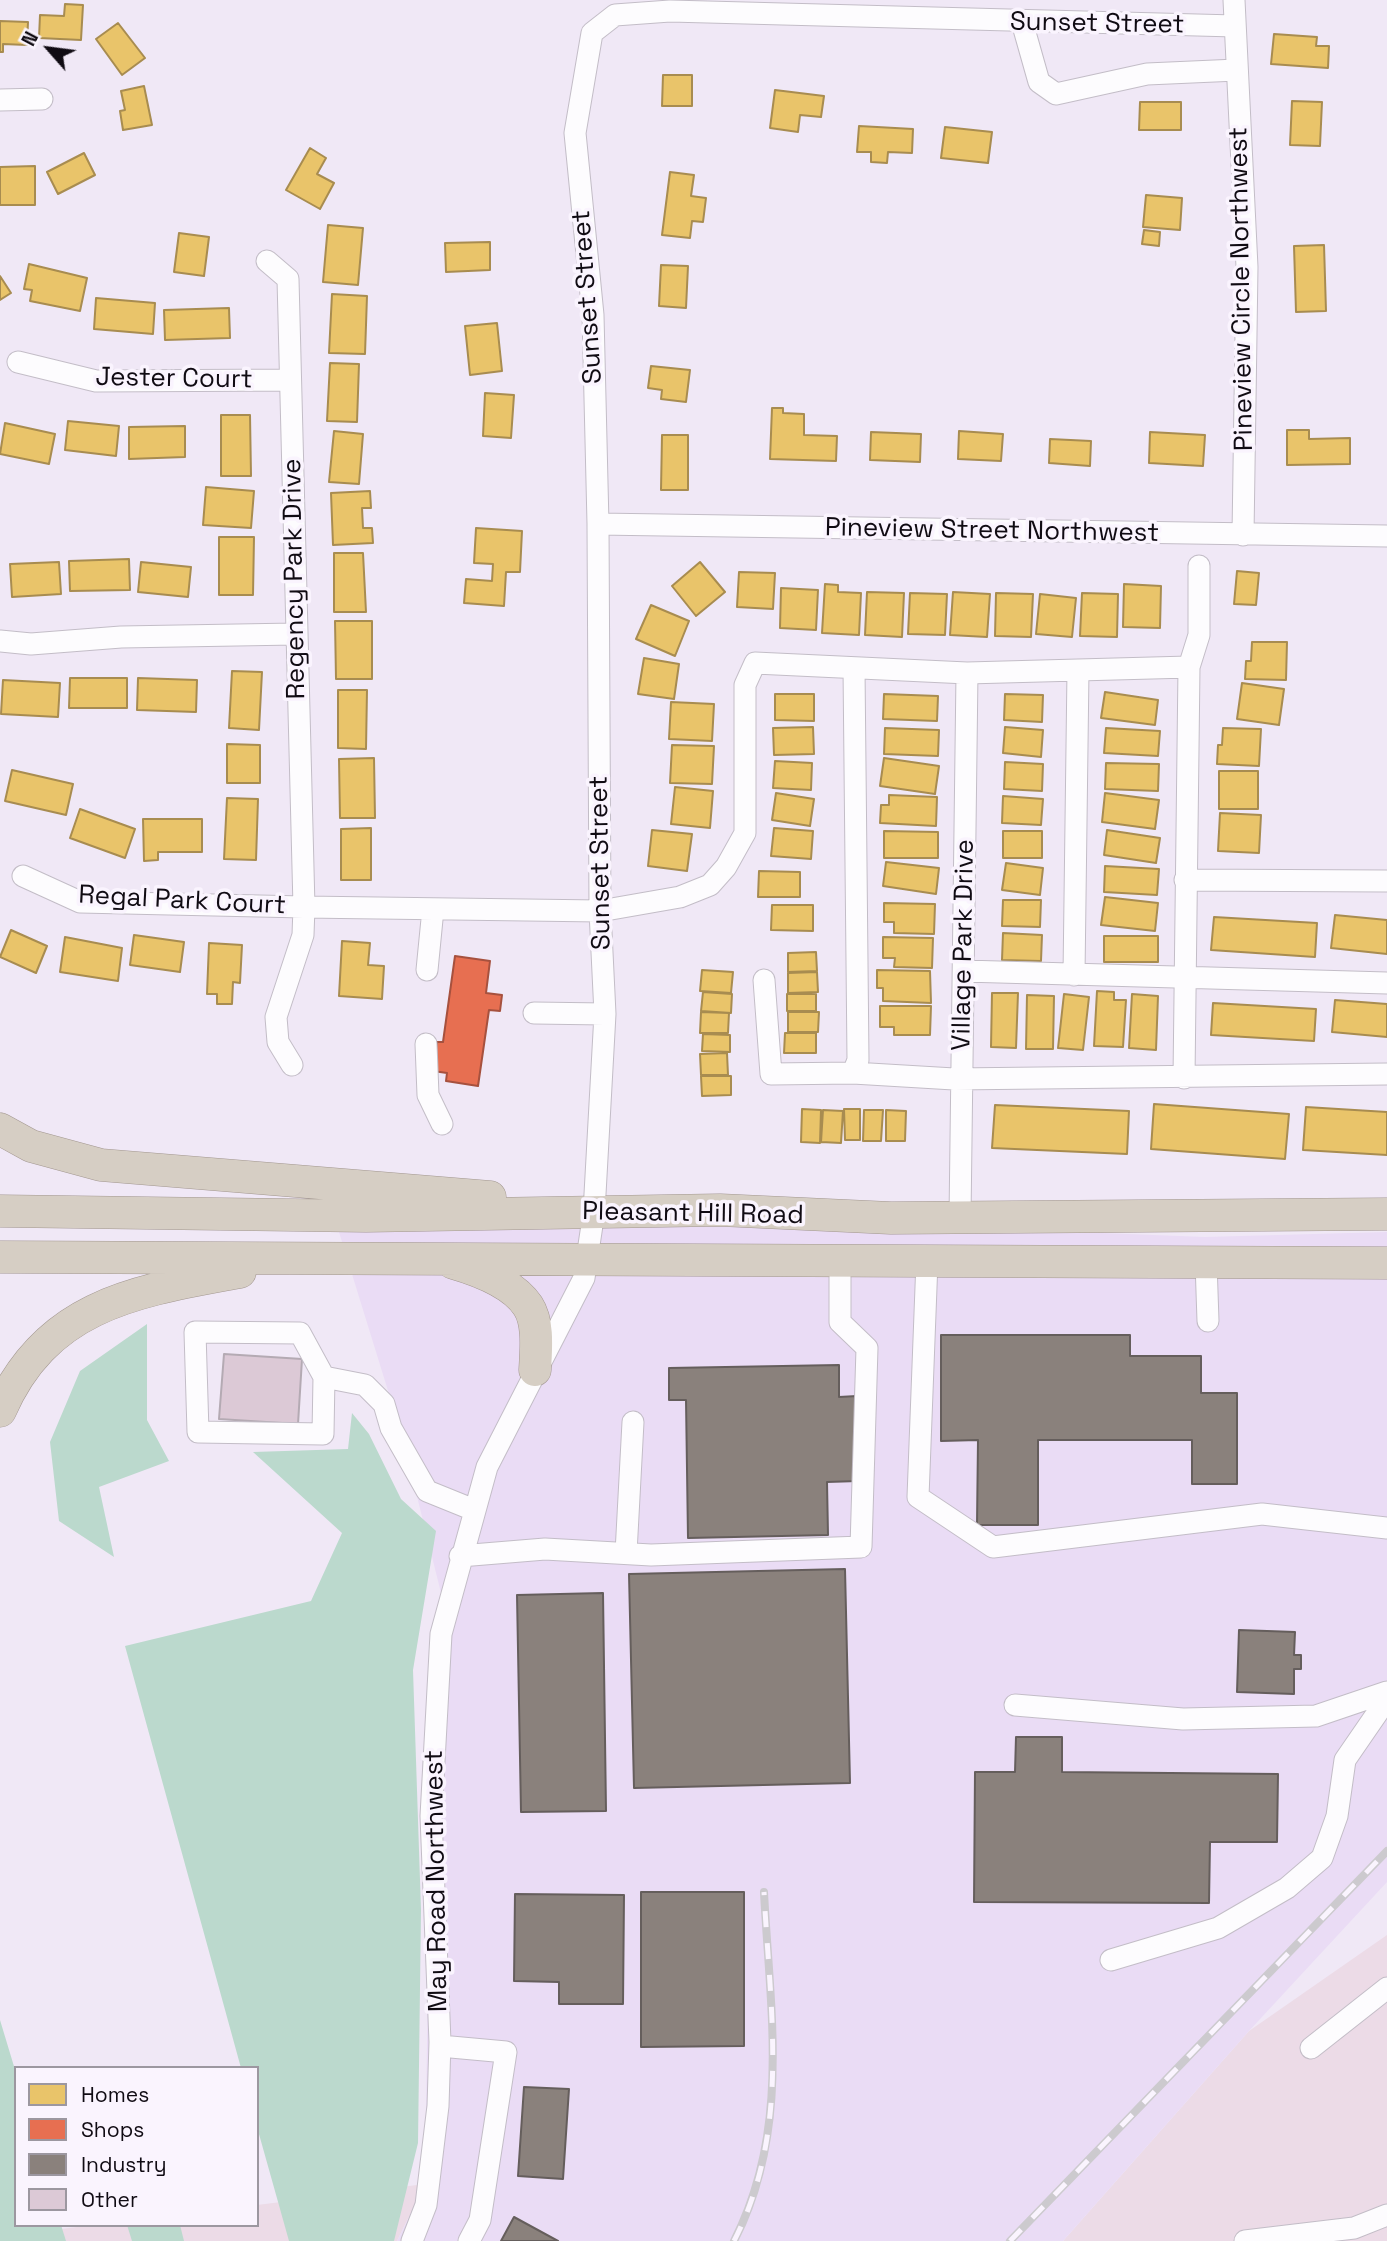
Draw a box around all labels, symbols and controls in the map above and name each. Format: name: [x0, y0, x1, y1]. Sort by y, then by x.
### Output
street label: Sunset Street: [1009, 7, 1185, 41]
north arrow: [14, 14, 84, 84]
text: N: [16, 27, 44, 50]
street label: Pineview Circle Northwest: [1224, 127, 1260, 451]
street label: Sunset Street: [566, 209, 610, 385]
street label: Jester Court: [95, 362, 253, 396]
street label: Regency Park Drive: [277, 458, 313, 700]
street label: Pineview Street Northwest: [825, 512, 1159, 550]
street label: Sunset Street: [584, 775, 618, 951]
street label: Village Park Drive: [947, 839, 981, 1051]
street label: Regal Park Court: [77, 880, 287, 922]
street label: Pleasant Hill Road: [582, 1196, 804, 1232]
street label: May Road Northwest: [419, 1750, 455, 2012]
legend: [14, 2066, 259, 2227]
text: Homes: [81, 2081, 149, 2108]
text: Shops: [81, 2116, 144, 2143]
text: Industry: [81, 2151, 167, 2178]
text: Other: [81, 2186, 138, 2213]

